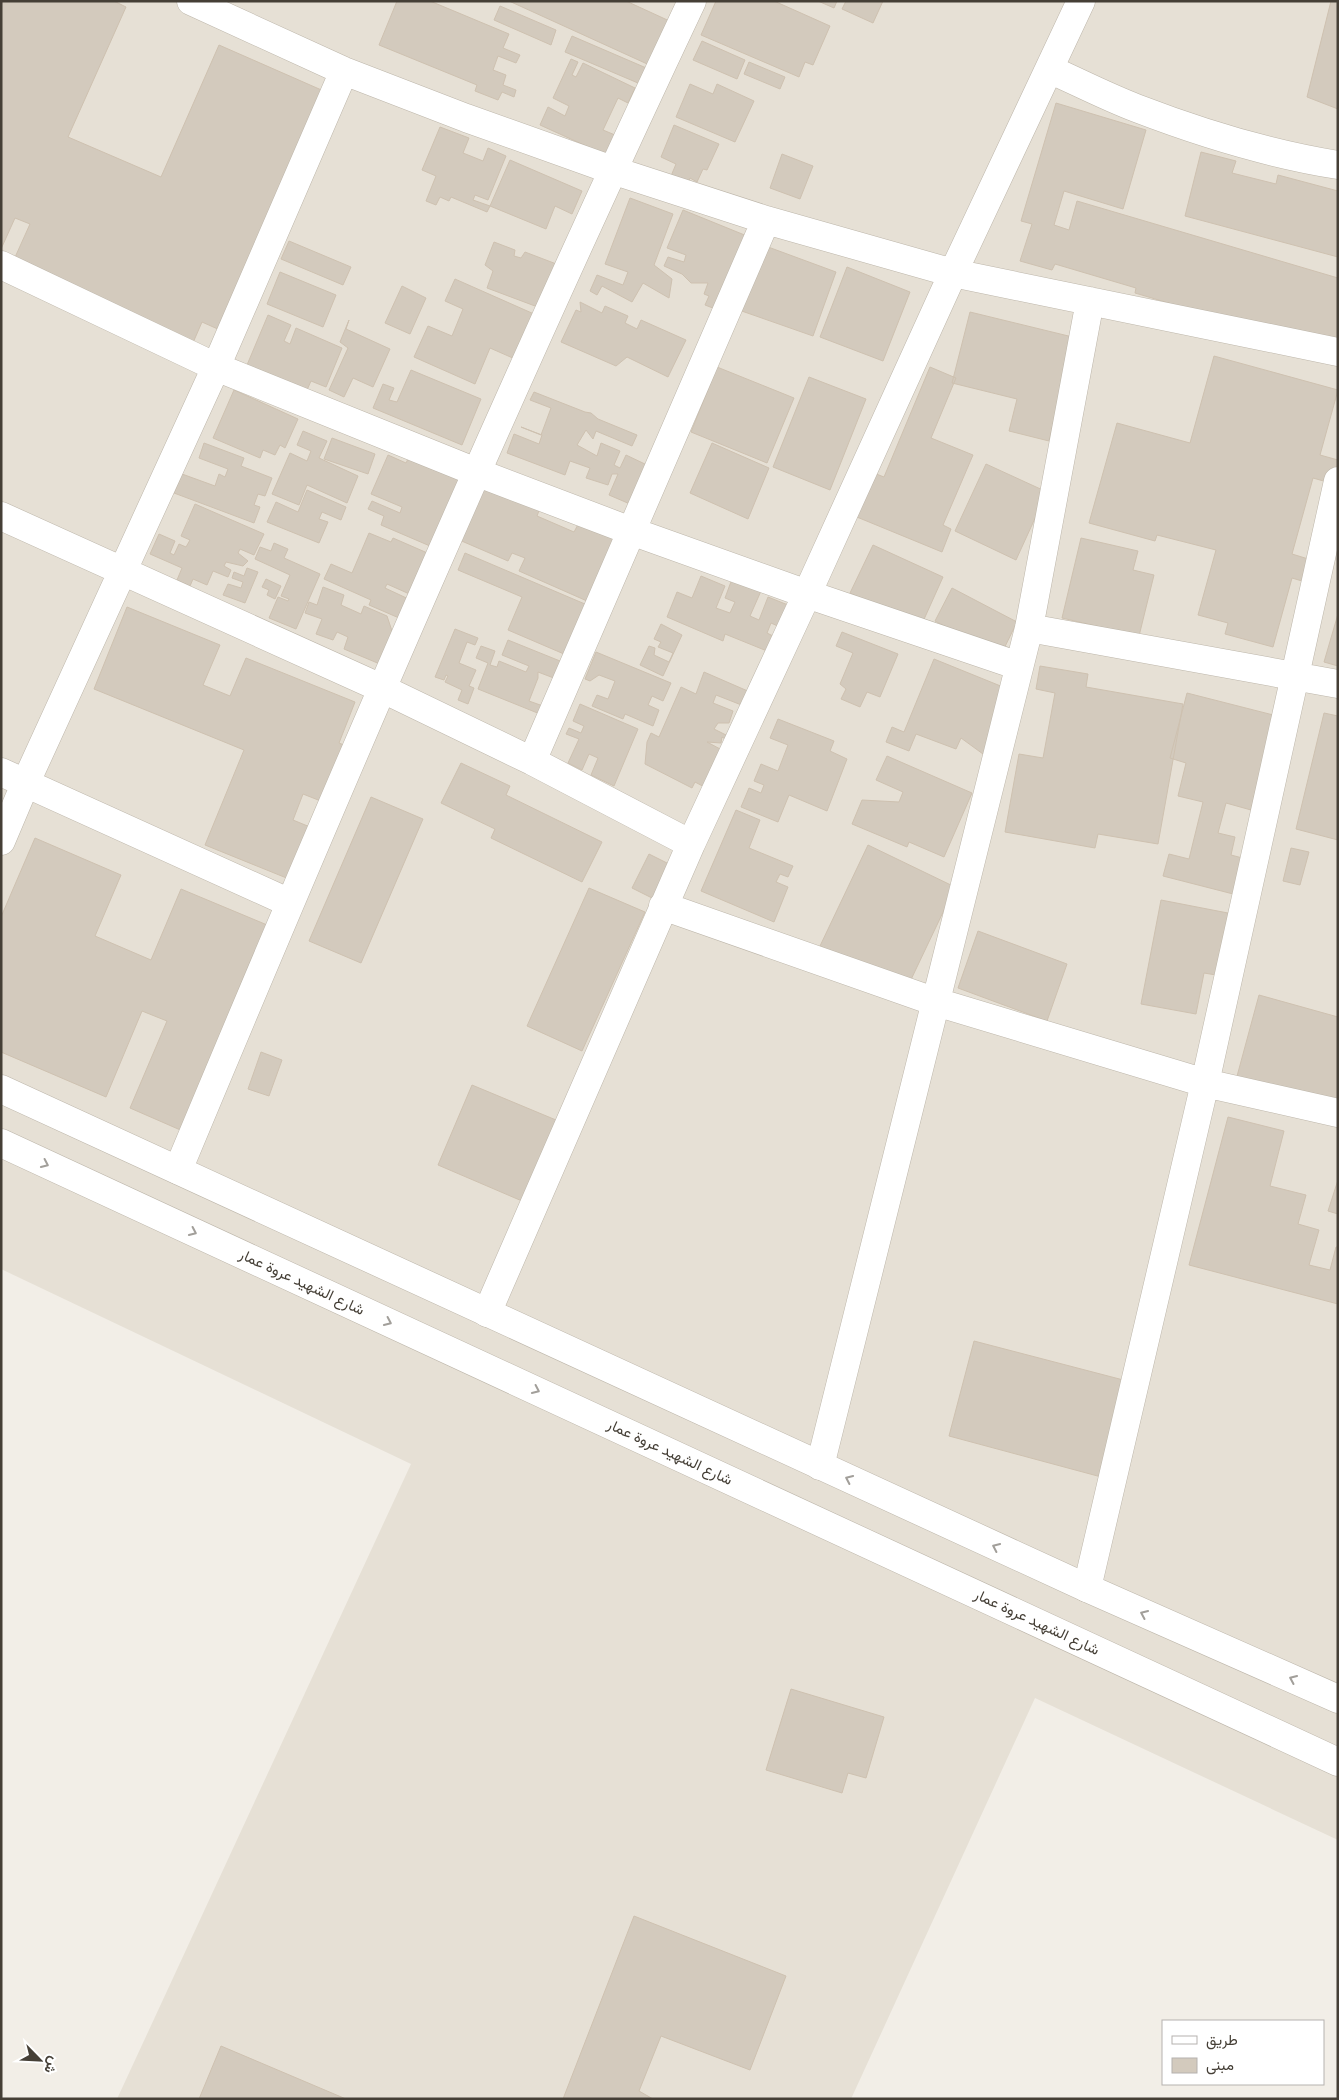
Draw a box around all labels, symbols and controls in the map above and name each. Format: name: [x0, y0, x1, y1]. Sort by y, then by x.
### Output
one-way arrow: [40, 1157, 49, 1167]
one-way arrow: [188, 1226, 197, 1236]
street label: شارع الشهيد عروة عمار: [235, 1243, 368, 1321]
one-way arrow: [383, 1316, 392, 1327]
one-way arrow: [531, 1384, 540, 1395]
street label: شارع الشهيد عروة عمار: [603, 1413, 736, 1491]
one-way arrow: [845, 1475, 854, 1486]
one-way arrow: [992, 1543, 1001, 1553]
street label: شارع الشهيد عروة عمار: [970, 1583, 1103, 1661]
one-way arrow: [1140, 1609, 1149, 1620]
one-way arrow: [1289, 1675, 1298, 1686]
legend: [1162, 2020, 1324, 2085]
text: طريق: [1206, 2029, 1238, 2050]
north arrow: [15, 2035, 65, 2085]
text: ش: [39, 2054, 64, 2077]
text: مبنى: [1206, 2054, 1234, 2075]

